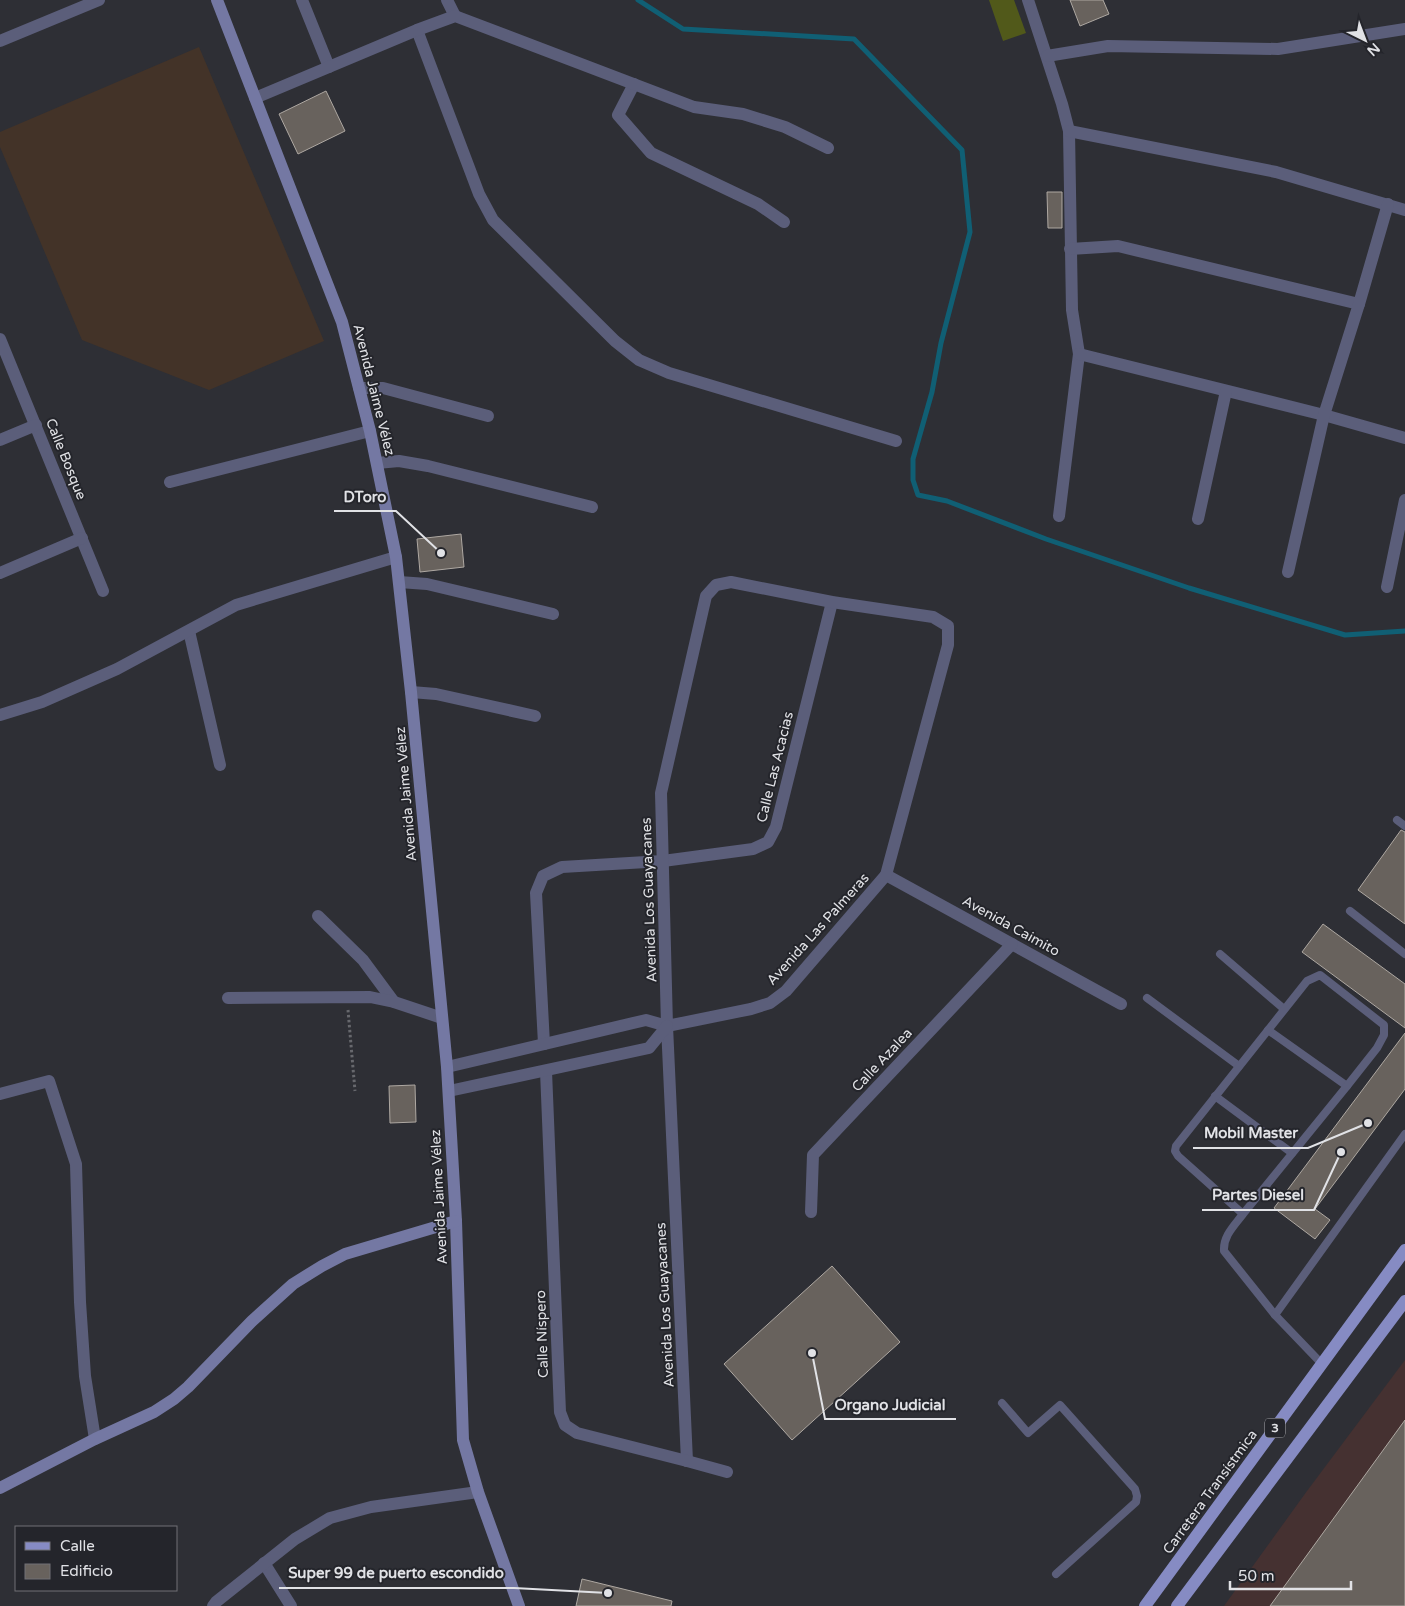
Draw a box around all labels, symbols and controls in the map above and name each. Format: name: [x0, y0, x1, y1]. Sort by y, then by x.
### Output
north arrow: [1340, 15, 1390, 65]
text: N: [1363, 39, 1383, 59]
street label: Avenida Jaime Vélez: [349, 322, 399, 458]
street label: Calle Bosque: [42, 416, 90, 502]
callout: DToro: [334, 481, 396, 511]
text: DToro: [344, 488, 386, 506]
street label: Calle Las Acacias: [753, 710, 797, 824]
street label: Avenida Jaime Vélez: [392, 726, 420, 862]
street label: Avenida Los Guayacanes: [638, 817, 660, 983]
street label: Avenida Las Palmeras: [763, 869, 873, 989]
street label: Avenida Caimito: [959, 892, 1063, 960]
street label: Calle Azalea: [848, 1025, 916, 1095]
callout: Mobil Master: [1193, 1118, 1308, 1148]
text: Mobil Master: [1204, 1124, 1298, 1142]
street label: Avenida Jaime Vélez: [427, 1129, 451, 1265]
callout: Partes Diesel: [1202, 1180, 1314, 1210]
text: Partes Diesel: [1212, 1186, 1304, 1204]
street label: Avenida Los Guayacanes: [652, 1222, 678, 1388]
street label: Calle Níspero: [532, 1290, 552, 1378]
callout: Organo Judicial: [825, 1389, 956, 1419]
text: Organo Judicial: [835, 1396, 945, 1415]
road number: 3: [1265, 1419, 1285, 1438]
street label: Carretera Transístmica: [1159, 1427, 1261, 1557]
legend: [15, 1526, 178, 1591]
text: Calle: [60, 1537, 95, 1555]
callout: Super 99 de puerto escondido: [279, 1558, 514, 1588]
scale bar: [1230, 1558, 1351, 1590]
text: Edificio: [60, 1562, 113, 1580]
text: Super 99 de puerto escondido: [288, 1564, 504, 1583]
text: 50 m: [1238, 1567, 1275, 1585]

